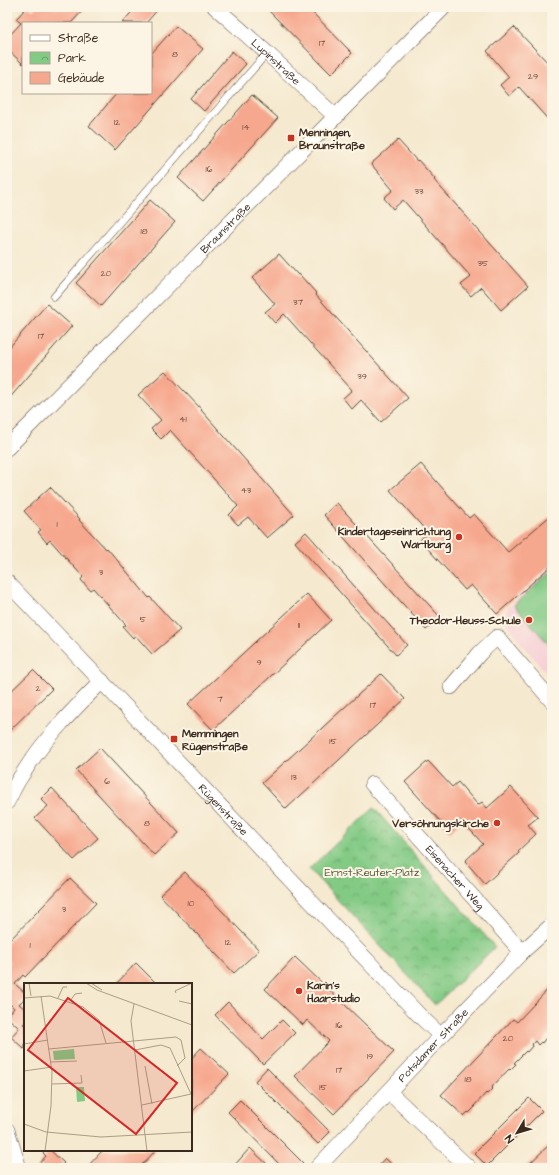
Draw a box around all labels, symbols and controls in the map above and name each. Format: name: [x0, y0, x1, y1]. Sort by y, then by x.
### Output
legend: [22, 22, 152, 94]
text: Straße: [58, 30, 99, 47]
street label: Lupinstraße: [248, 35, 304, 88]
house number: 17: [319, 37, 326, 50]
house number: 8: [172, 48, 178, 61]
text: Park: [58, 50, 86, 67]
text: Gebäude: [58, 70, 105, 87]
house number: 29: [528, 70, 538, 83]
house number: 12: [114, 116, 121, 129]
house number: 14: [242, 121, 250, 134]
place label: Menningen, Braunstraße: [299, 125, 365, 153]
marker: Menningen, Braunstraße: [286, 133, 296, 143]
house number: 16: [206, 163, 213, 176]
house number: 33: [414, 185, 424, 198]
street label: Braunstraße: [197, 199, 254, 257]
house number: 18: [141, 225, 148, 238]
house number: 35: [478, 257, 489, 270]
house number: 20: [101, 267, 112, 280]
house number: 37: [293, 296, 304, 309]
house number: 17: [38, 330, 45, 343]
house number: 39: [357, 370, 367, 383]
house number: 41: [179, 413, 187, 426]
house number: 43: [241, 484, 252, 497]
house number: 1: [56, 518, 58, 531]
place label: Kindertageseinrichtung Wartburg: [338, 524, 451, 554]
marker: Kindertageseinrichtung Wartburg: [454, 532, 464, 542]
house number: 3: [99, 566, 104, 579]
house number: 5: [140, 613, 147, 626]
place label: Theodor-Heuss-Schule: [409, 613, 521, 628]
marker: Theodor-Heuss-Schule: [524, 615, 534, 625]
house number: 11: [298, 619, 300, 632]
house number: 9: [256, 656, 262, 669]
house number: 2: [35, 682, 41, 695]
house number: 7: [217, 693, 223, 706]
house number: 17: [370, 699, 377, 712]
place label: Memmingen Rügenstraße: [182, 726, 248, 756]
marker: Memmingen Rügenstraße: [169, 734, 179, 744]
house number: 15: [329, 735, 337, 748]
house number: 13: [291, 771, 297, 784]
house number: 6: [104, 775, 110, 788]
street label: Rügenstraße: [195, 780, 252, 839]
place label: Versöhnungskirche: [391, 816, 489, 833]
house number: 8: [144, 817, 150, 830]
marker: Versöhnungskirche: [492, 818, 502, 828]
street label: Eisenacher Weg: [422, 842, 488, 914]
park label: Ernst-Reuter-Platz: [325, 865, 420, 880]
house number: 10: [188, 897, 195, 910]
house number: 3: [62, 903, 67, 916]
house number: 12: [225, 936, 232, 949]
house number: 1: [29, 939, 31, 952]
place label: Karin's Haarstudio: [306, 978, 361, 1006]
inset map: [24, 983, 192, 1151]
marker: Karin's Haarstudio: [294, 986, 304, 996]
street label: Potsdamer Straße: [394, 1005, 471, 1085]
house number: 16: [336, 1019, 343, 1032]
house number: 20: [503, 1032, 514, 1045]
house number: 19: [367, 1050, 373, 1063]
house number: 17: [336, 1064, 343, 1077]
house number: 18: [465, 1073, 472, 1086]
house number: 15: [319, 1081, 327, 1094]
north arrow: [497, 1113, 537, 1153]
text: N: [501, 1131, 518, 1146]

